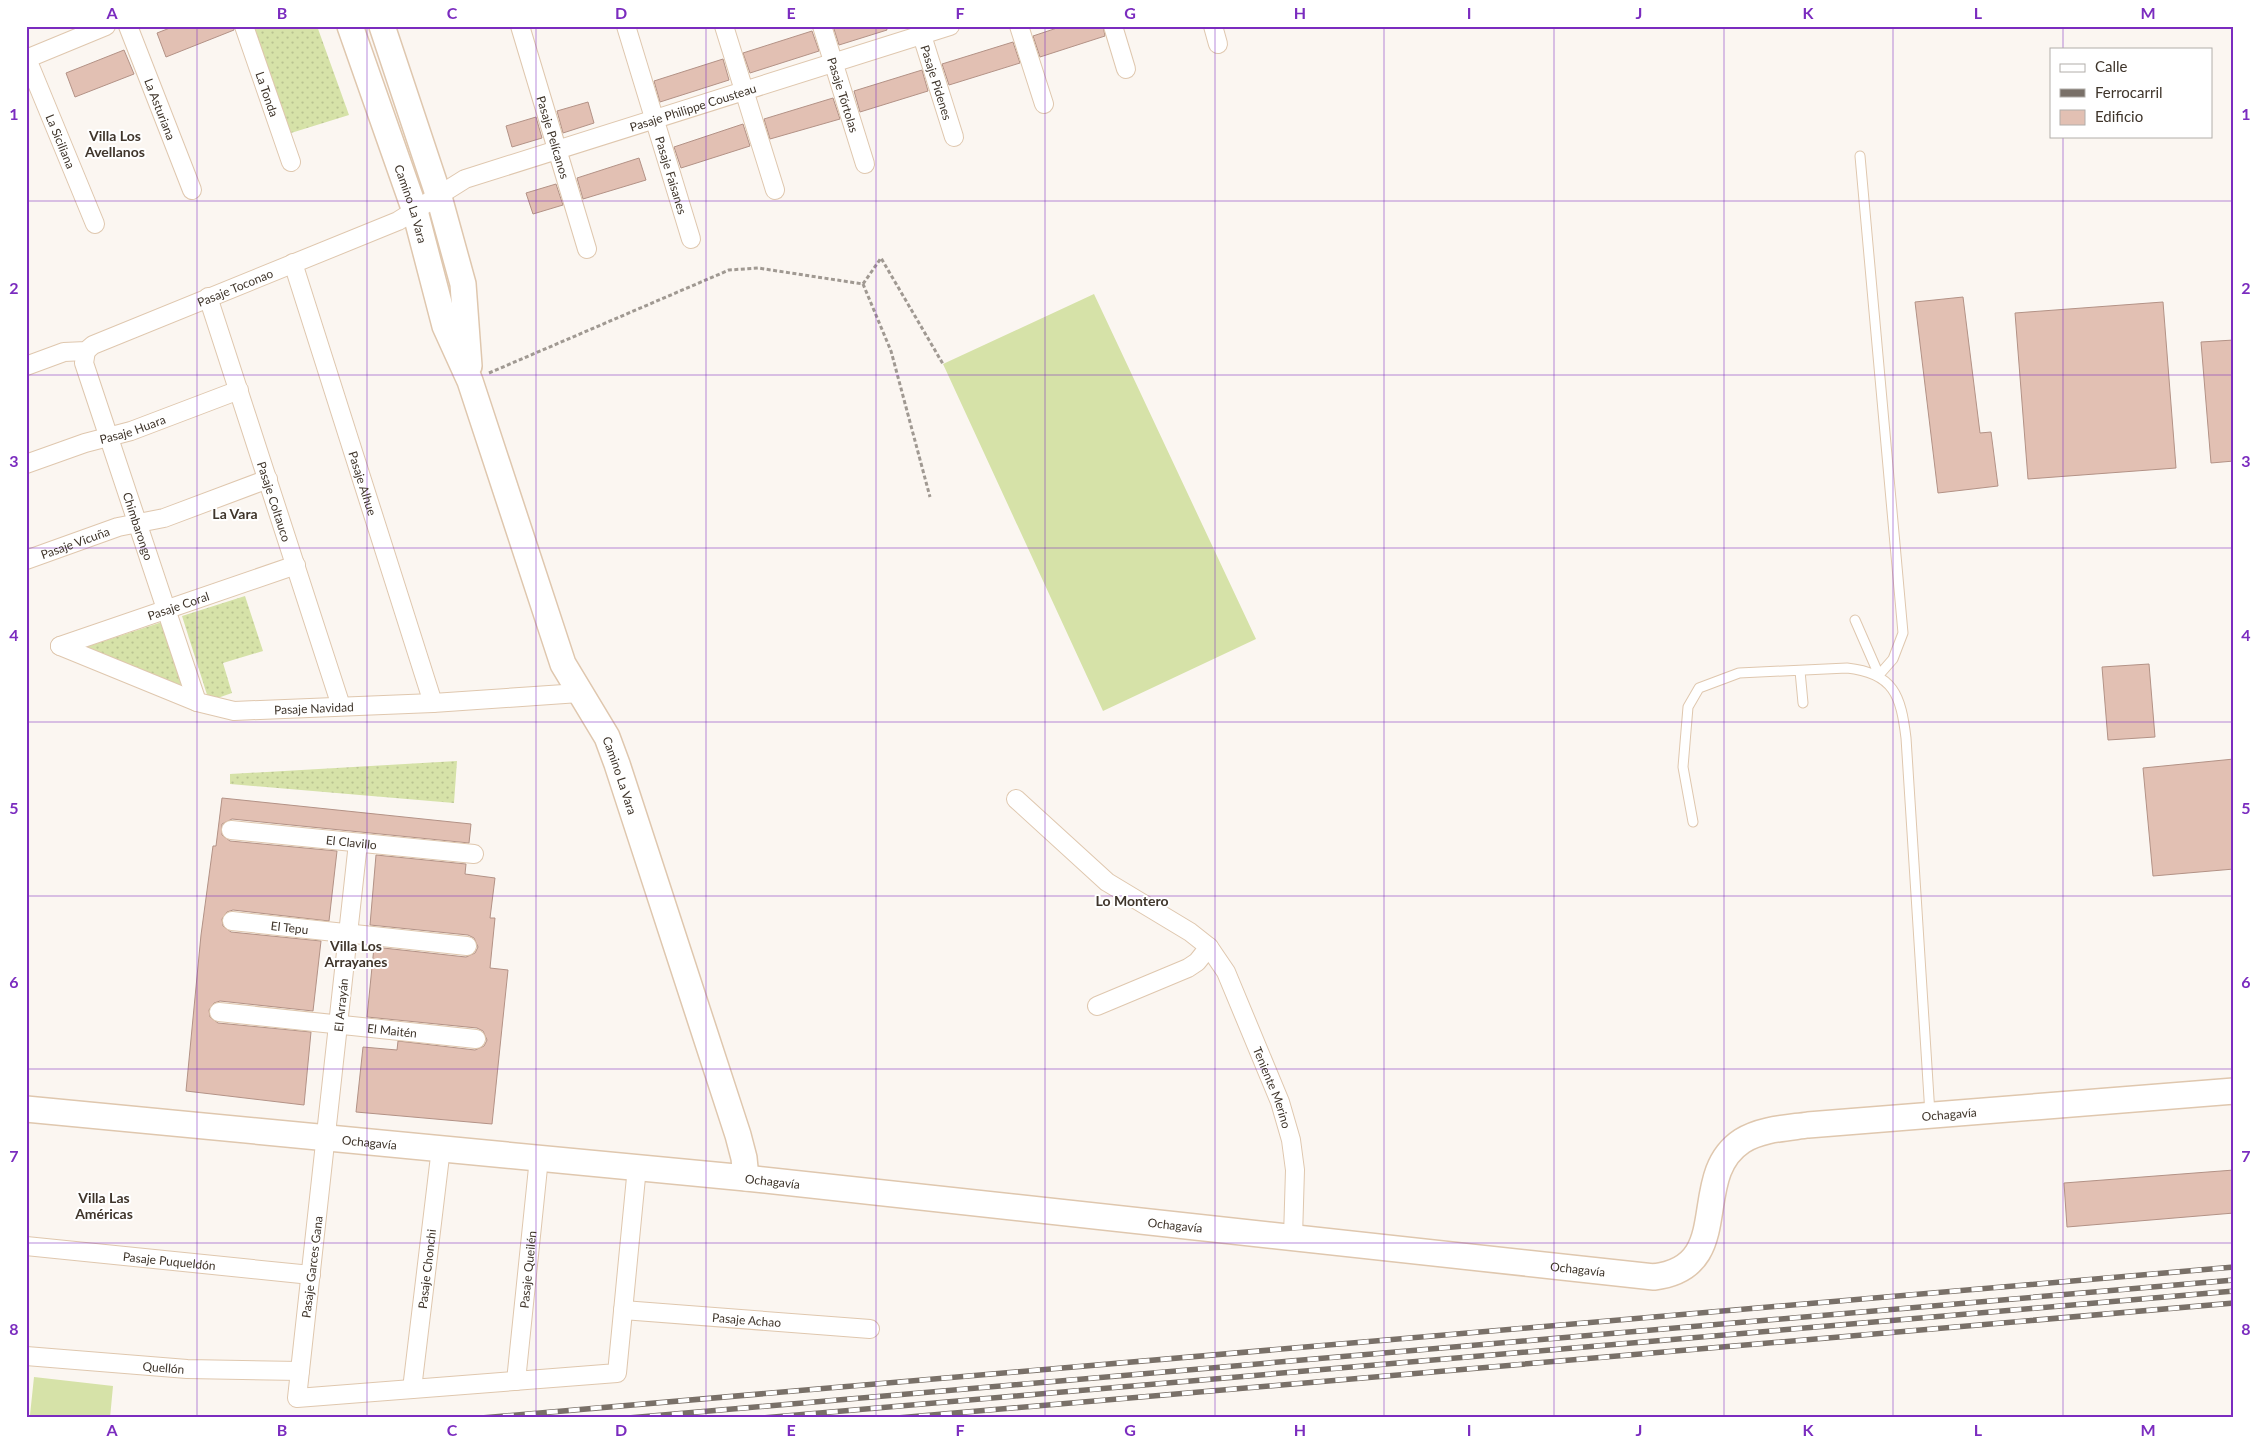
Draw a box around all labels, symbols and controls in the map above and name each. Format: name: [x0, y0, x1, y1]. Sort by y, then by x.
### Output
text: A: [105, 3, 118, 22]
text: B: [277, 3, 287, 22]
text: C: [447, 3, 458, 22]
text: D: [615, 3, 627, 22]
text: E: [786, 3, 796, 22]
text: F: [955, 3, 965, 22]
text: G: [1124, 3, 1136, 22]
text: H: [1294, 3, 1306, 22]
text: I: [1467, 3, 1471, 22]
text: J: [1636, 3, 1642, 22]
text: K: [1803, 3, 1815, 22]
text: L: [1974, 3, 1983, 22]
text: M: [2140, 3, 2156, 22]
street label: Pasaje Pidenes: [918, 43, 956, 122]
legend: [2050, 48, 2212, 138]
street label: Pasaje Tórtolas: [825, 55, 862, 134]
text: Calle: [2095, 57, 2128, 75]
street label: La Tonda: [253, 70, 282, 119]
street label: La Asturiana: [142, 76, 179, 142]
street label: Pasaje Philippe Cousteau: [628, 80, 758, 134]
text: Ferrocarril: [2095, 83, 2163, 101]
street label: Pasaje Pelícanos: [534, 94, 573, 180]
text: 1: [9, 104, 19, 123]
text: 1: [2241, 104, 2251, 123]
text: Edificio: [2095, 107, 2143, 125]
street label: La Siciliana: [43, 112, 79, 171]
district label: Villa Los Avellanos: [84, 127, 145, 160]
street label: Pasaje Faisanes: [653, 134, 690, 216]
street label: Camino La Vara: [392, 162, 431, 245]
street label: Pasaje Toconao: [195, 265, 275, 309]
text: 2: [9, 278, 19, 297]
text: 2: [2241, 278, 2251, 297]
street label: Pasaje Huara: [98, 411, 167, 446]
street label: Pasaje Alhue: [346, 449, 380, 517]
text: 3: [9, 451, 19, 470]
text: 3: [2241, 451, 2251, 470]
street label: Pasaje Coltauco: [254, 459, 295, 544]
street label: Chimbarongo: [120, 490, 157, 562]
district label: La Vara: [212, 505, 258, 522]
street label: Pasaje Vicuña: [38, 523, 111, 562]
street label: Pasaje Coral: [145, 588, 211, 623]
text: 4: [9, 625, 19, 644]
text: 4: [2241, 625, 2251, 644]
street label: Pasaje Navidad: [274, 699, 354, 717]
street label: Camino La Vara: [600, 734, 640, 816]
text: 5: [9, 798, 19, 817]
text: 5: [2241, 798, 2251, 817]
street label: El Clavillo: [325, 832, 378, 852]
district label: Lo Montero: [1096, 892, 1168, 909]
street label: El Tepu: [270, 918, 309, 937]
district label: Villa Los Arrayanes: [324, 937, 387, 970]
text: 6: [9, 972, 19, 991]
text: 6: [2241, 972, 2251, 991]
street label: El Arrayán: [331, 978, 351, 1032]
street label: El Maitén: [366, 1020, 418, 1040]
street label: Teniente Merino: [1250, 1044, 1295, 1130]
street label: Ochagavía: [1921, 1104, 1977, 1123]
street label: Ochagavía: [341, 1132, 398, 1152]
text: 7: [9, 1146, 19, 1165]
text: 7: [2241, 1146, 2251, 1165]
street label: Ochagavía: [744, 1170, 801, 1191]
district label: Villa Las Américas: [74, 1189, 133, 1222]
street label: Ochagavía: [1147, 1214, 1203, 1235]
street label: Pasaje Garces Gana: [298, 1215, 326, 1319]
street label: Pasaje Chonchi: [414, 1228, 439, 1309]
street label: Pasaje Queilén: [516, 1230, 539, 1309]
street label: Pasaje Puqueldón: [122, 1248, 216, 1273]
street label: Ochagavía: [1550, 1258, 1606, 1279]
street label: Pasaje Achao: [712, 1309, 782, 1330]
text: 8: [9, 1319, 19, 1338]
text: 8: [2241, 1319, 2251, 1338]
street label: Quellón: [142, 1358, 185, 1376]
text: A: [105, 1420, 118, 1439]
text: B: [277, 1420, 287, 1439]
text: C: [447, 1420, 458, 1439]
text: D: [615, 1420, 627, 1439]
text: E: [786, 1420, 796, 1439]
text: F: [955, 1420, 965, 1439]
text: G: [1124, 1420, 1136, 1439]
text: H: [1294, 1420, 1306, 1439]
text: I: [1467, 1420, 1471, 1439]
text: J: [1636, 1420, 1642, 1439]
text: K: [1803, 1420, 1815, 1439]
text: L: [1974, 1420, 1983, 1439]
text: M: [2140, 1420, 2156, 1439]

